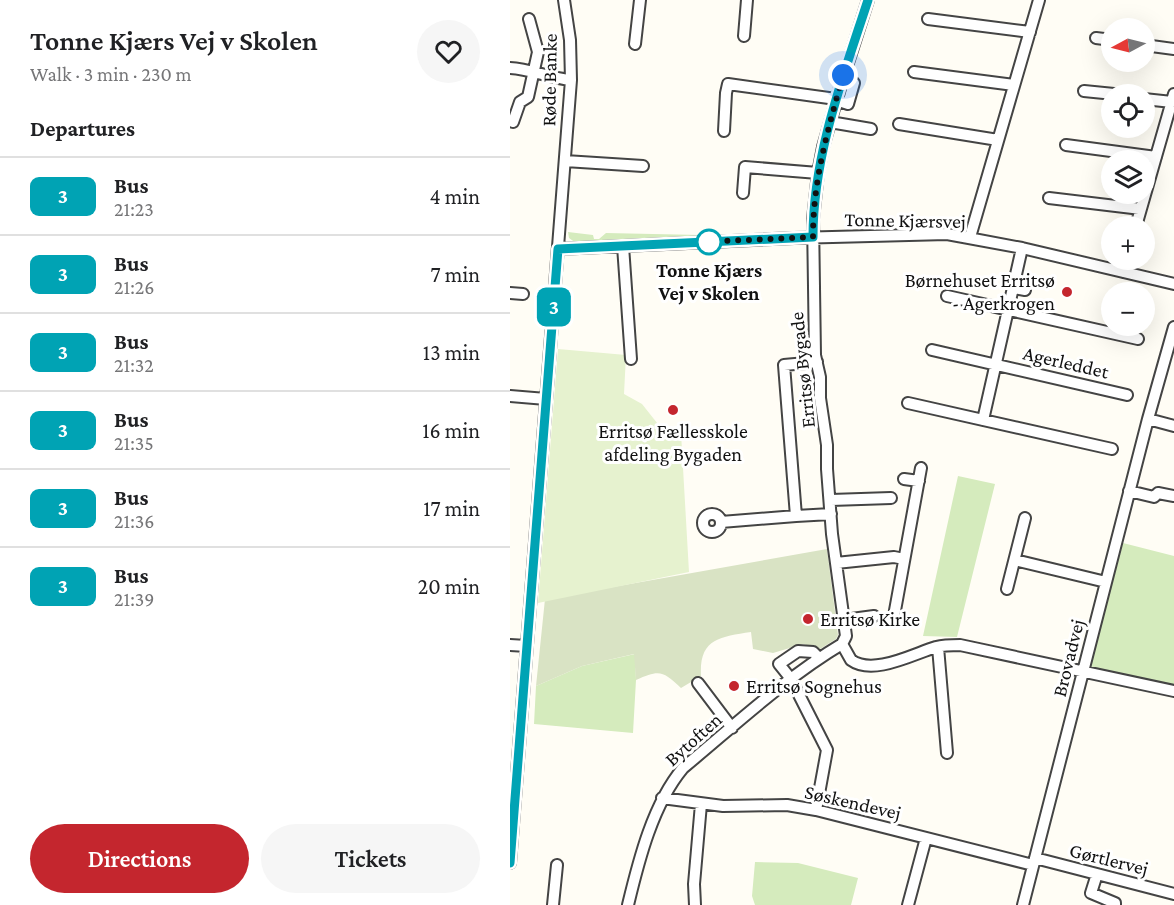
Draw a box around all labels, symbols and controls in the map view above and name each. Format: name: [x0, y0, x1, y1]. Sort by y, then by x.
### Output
north arrow: [1101, 18, 1155, 72]
map controls: [1101, 18, 1155, 336]
button: heart: [417, 20, 480, 83]
text: Tonne Kjærs Vej v Skolen: [30, 25, 318, 56]
street label: Røde Banke: [537, 33, 561, 127]
your location: [828, 60, 858, 90]
text: Walk · 3 min · 230 m: [30, 63, 192, 85]
button: locate: [1101, 84, 1155, 138]
text: Departures: [30, 116, 135, 141]
button: layers: [1101, 150, 1155, 204]
text: Bus: [114, 173, 148, 198]
text: 3: [58, 184, 68, 208]
text: 4 min: [429, 184, 480, 209]
text: 21:23: [114, 198, 154, 220]
street label: Tonne Kjærsvej: [844, 208, 966, 233]
button: +: [1101, 216, 1155, 270]
marker: Tonne Kjærs Vej v Skolen: [696, 229, 722, 255]
text: Bus: [114, 251, 148, 276]
place label: Tonne Kjærs Vej v Skolen: [656, 259, 762, 305]
text: 3: [58, 262, 68, 286]
text: 7 min: [430, 262, 480, 287]
place label: Børnehuset Erritsø - Agerkrogen: [905, 269, 1055, 315]
text: 21:26: [114, 276, 154, 298]
button: −: [1101, 282, 1155, 336]
marker: Børnehuset Erritsø - Agerkrogen: [1060, 285, 1074, 299]
line badge: 3: [534, 288, 573, 326]
text: 3: [549, 295, 559, 319]
street label: Erritsø Bygade: [785, 311, 820, 429]
text: Bus: [114, 329, 148, 354]
text: 3: [58, 340, 68, 364]
text: 13 min: [423, 340, 480, 365]
street label: Agerleddet: [1021, 341, 1111, 384]
text: 21:32: [114, 354, 154, 376]
marker: Erritsø Fællesskole afdeling Bygaden: [666, 403, 680, 417]
text: Bus: [114, 407, 148, 432]
text: 3: [58, 418, 68, 442]
text: 16 min: [422, 418, 480, 443]
place label: Erritsø Fællesskole afdeling Bygaden: [598, 420, 748, 466]
text: 21:35: [114, 432, 154, 454]
text: Bus: [114, 485, 148, 510]
text: 3: [58, 496, 68, 520]
text: 17 min: [423, 496, 480, 521]
text: 21:36: [114, 510, 154, 532]
text: Bus: [114, 563, 148, 588]
text: 3: [58, 574, 68, 598]
text: 20 min: [418, 574, 480, 599]
text: 21:39: [114, 588, 154, 610]
place label: Erritsø Kirke: [820, 608, 920, 630]
marker: Erritsø Kirke: [801, 612, 815, 626]
street label: Brovadvej: [1048, 617, 1089, 699]
place label: Erritsø Sognehus: [746, 675, 882, 698]
marker: Erritsø Sognehus: [727, 679, 741, 693]
street label: Bytoften: [660, 708, 727, 771]
street label: Søskendevej: [802, 780, 903, 825]
button: Directions: [30, 824, 249, 893]
button: Tickets: [261, 824, 480, 893]
street label: Gørtlervej: [1067, 839, 1151, 880]

